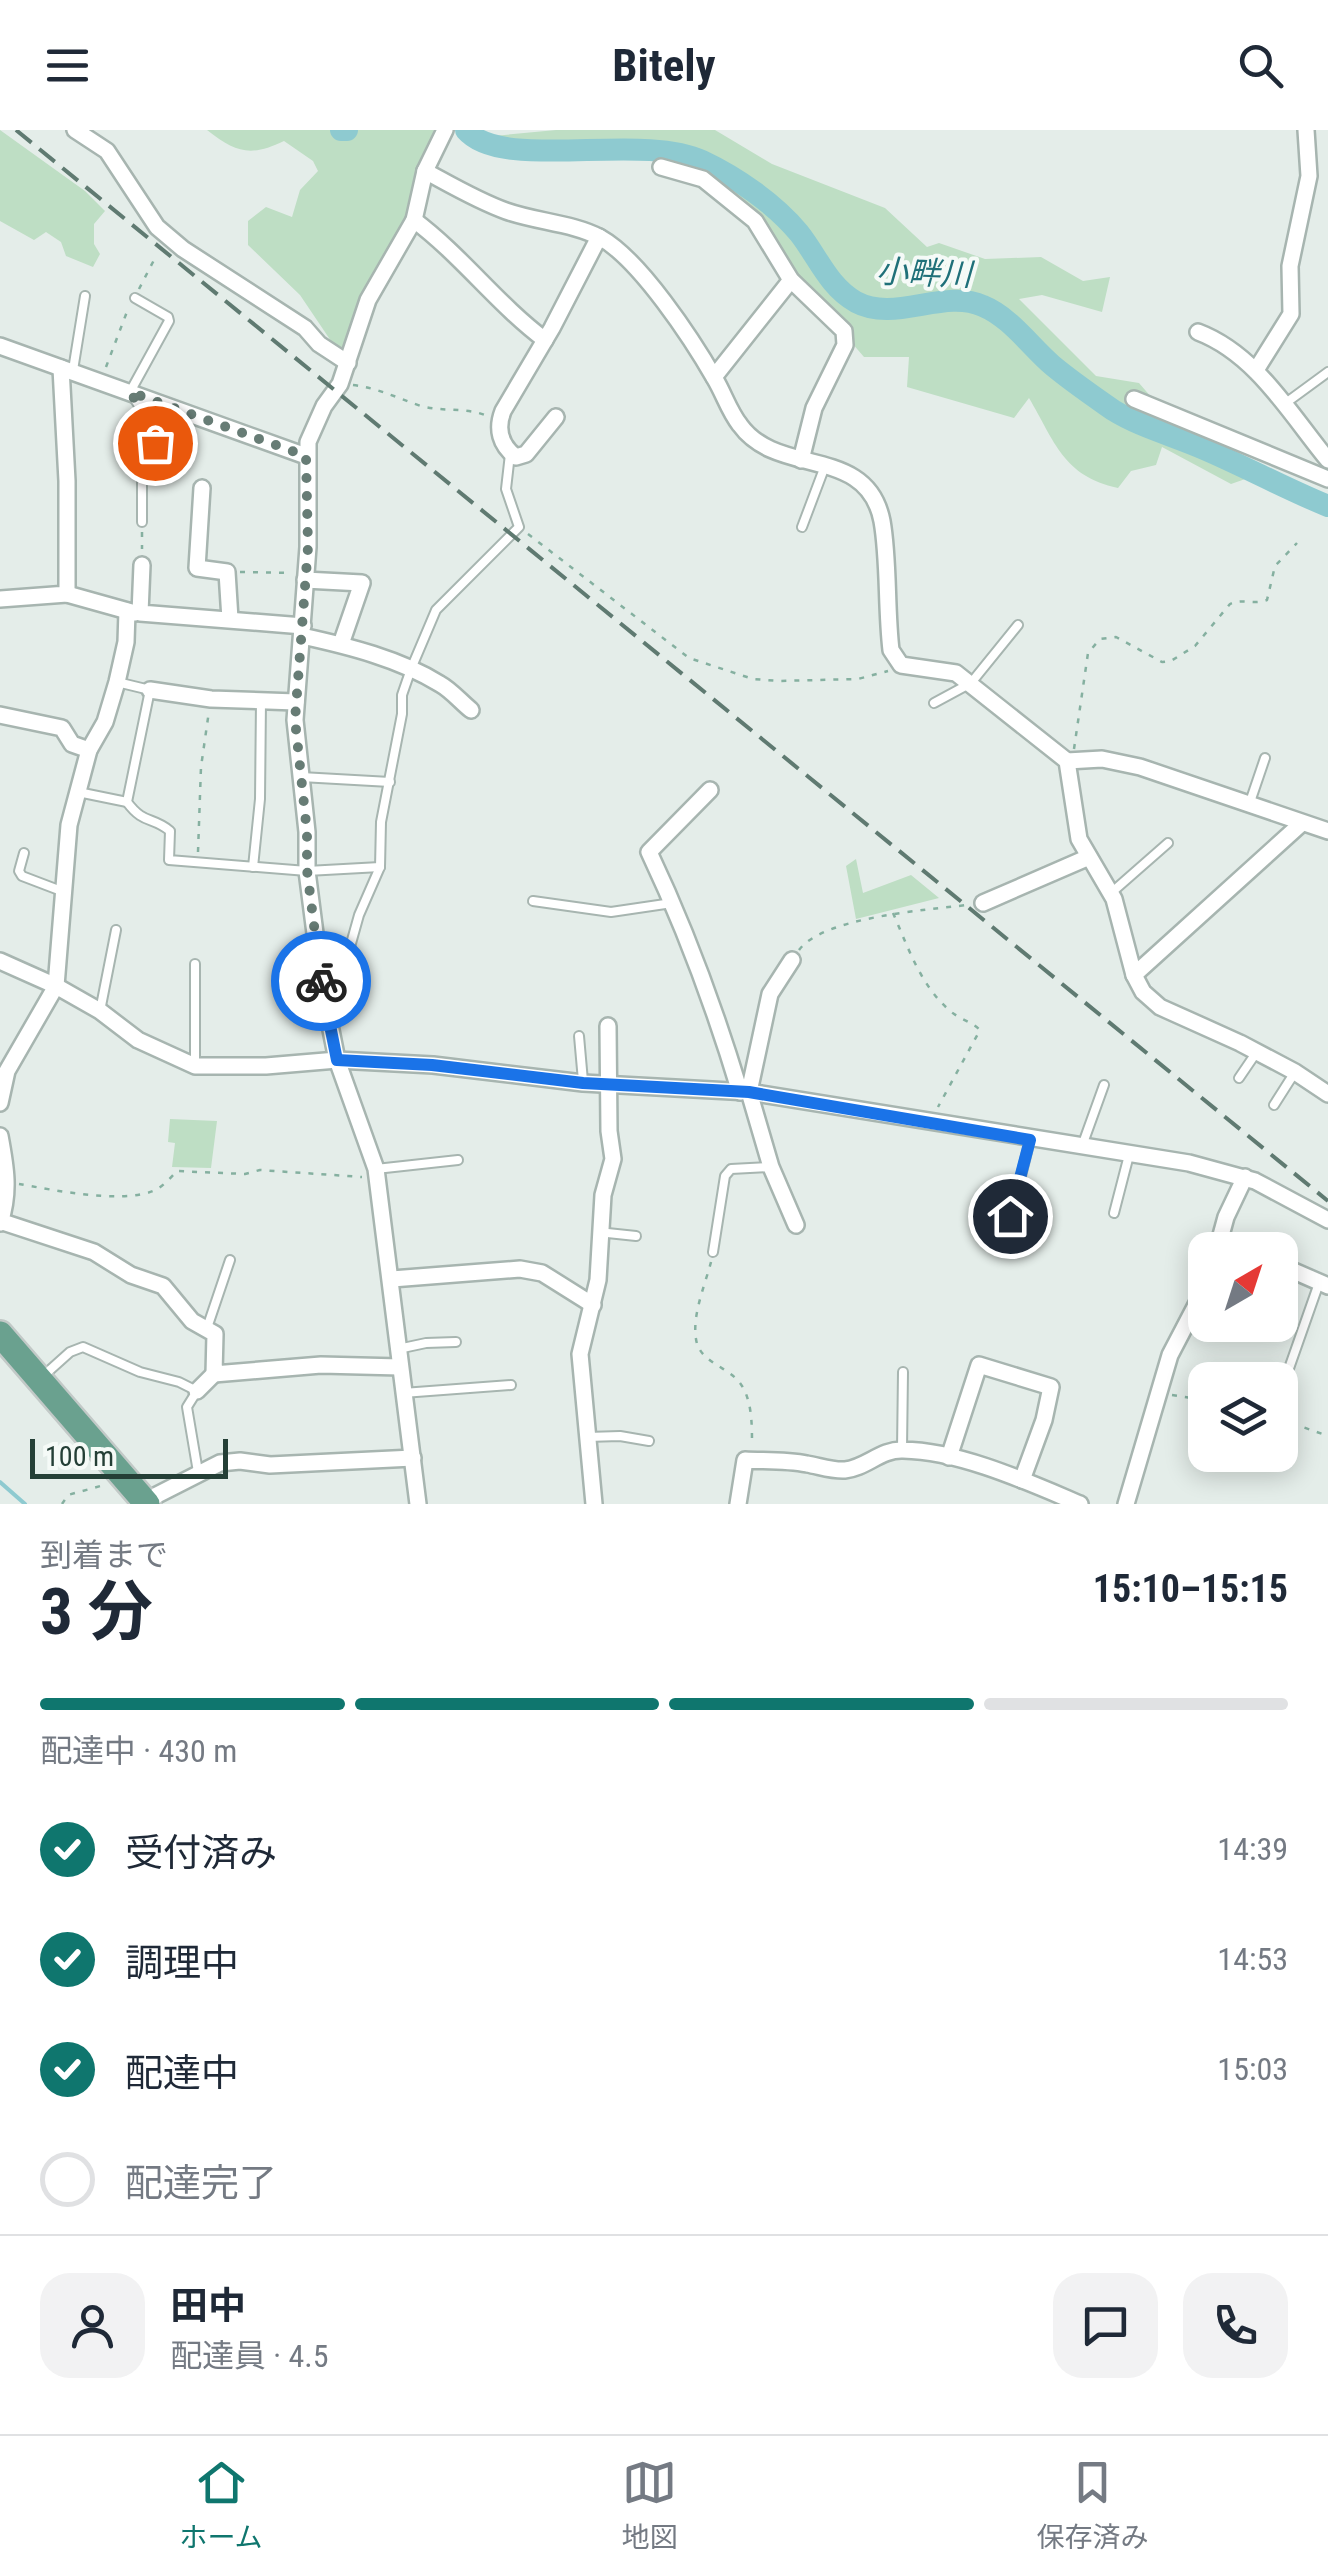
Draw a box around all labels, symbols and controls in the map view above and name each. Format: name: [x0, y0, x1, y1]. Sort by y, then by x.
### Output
icon: menu: [40, 38, 95, 93]
icon: search: [1233, 38, 1288, 93]
text: Bitely: [612, 39, 716, 92]
water label: 小畔川: [875, 252, 976, 294]
pin: [113, 401, 198, 486]
icon: bag: [128, 416, 183, 471]
courier: [271, 931, 371, 1031]
icon: bike: [294, 954, 349, 1009]
pin: [968, 1174, 1053, 1259]
icon: home: [983, 1189, 1038, 1244]
north arrow: [1188, 1232, 1298, 1342]
map controls: [1188, 1232, 1298, 1472]
button: layers: [1188, 1362, 1298, 1472]
scale bar: [30, 1434, 228, 1478]
text: 100 m: [45, 1440, 114, 1473]
text: 到着まで: [40, 1536, 168, 1574]
text: 15:10–15:15: [1093, 1567, 1288, 1611]
text: 3 分: [40, 1574, 153, 1650]
text: 配達中 · 430 m: [40, 1732, 237, 1770]
icon: check: [40, 1822, 95, 1877]
text: 14:39: [1217, 1830, 1288, 1868]
text: 受付済み: [125, 1831, 277, 1875]
icon: check: [40, 1932, 95, 1987]
text: 14:53: [1217, 1940, 1288, 1978]
text: 調理中: [125, 1941, 239, 1985]
icon: check: [40, 2042, 95, 2097]
text: 15:03: [1217, 2050, 1288, 2088]
text: 配達中: [125, 2051, 239, 2095]
text: 配達完了: [125, 2161, 277, 2205]
button: person: [40, 2273, 145, 2378]
button: chat: [1053, 2273, 1158, 2378]
button: phone: [1183, 2273, 1288, 2378]
text: 田中: [170, 2284, 246, 2328]
text: 配達員 · 4.5: [170, 2337, 329, 2375]
tab: ホーム: [179, 2455, 263, 2555]
tab: 地図: [622, 2455, 678, 2555]
tab: 保存済み: [1036, 2455, 1149, 2555]

